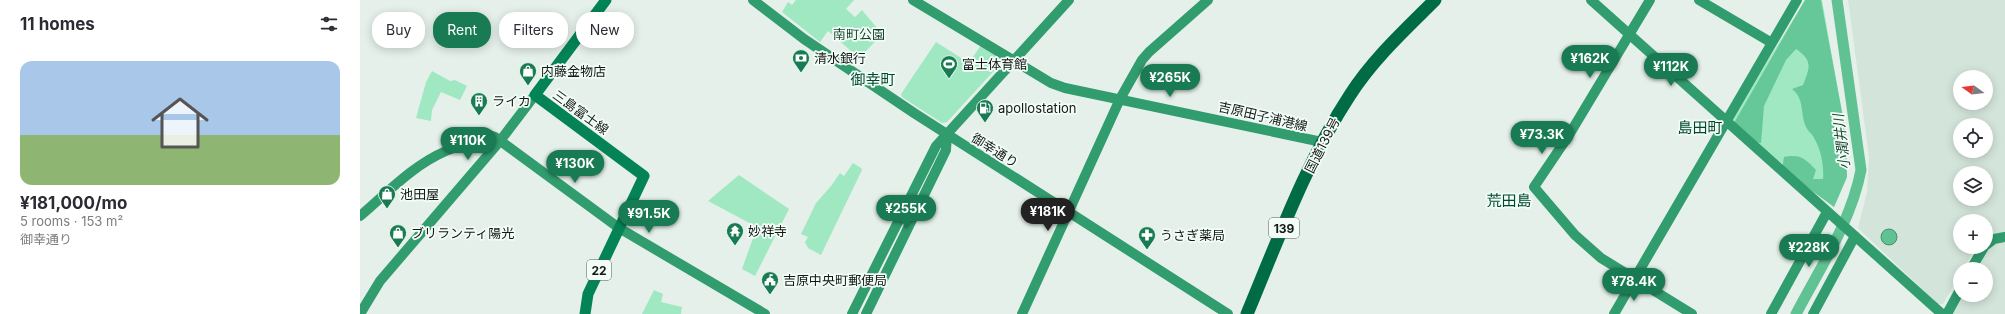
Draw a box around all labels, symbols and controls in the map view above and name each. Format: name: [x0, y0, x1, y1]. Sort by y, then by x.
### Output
chip: Buy: [372, 12, 425, 48]
chip: Rent: [433, 12, 491, 48]
chip: Filters: [499, 12, 568, 48]
chip: New: [576, 12, 634, 48]
icon: filters: [318, 13, 340, 35]
text: 11 homes: [20, 14, 95, 34]
park label: 南町公園: [833, 26, 885, 42]
pin: ¥162K: [1562, 45, 1618, 79]
bank icon: 清水銀行: [791, 48, 811, 73]
place label: 清水銀行: [814, 50, 866, 66]
text: ¥162K: [1571, 50, 1610, 66]
pin: ¥112K: [1643, 53, 1699, 87]
sports icon: 富士体育館: [939, 54, 959, 79]
place label: 富士体育館: [962, 56, 1027, 72]
text: ¥112K: [1653, 58, 1689, 74]
shop icon: 内藤金物店: [518, 61, 538, 86]
place label: 内藤金物店: [541, 63, 606, 79]
pin: ¥265K: [1142, 64, 1198, 98]
text: ¥265K: [1149, 69, 1191, 85]
district label: 御幸町: [850, 70, 896, 89]
north arrow: [1953, 70, 1993, 110]
map controls: [1953, 70, 1993, 302]
street label: 三島富士線: [550, 86, 612, 138]
icon: home: [144, 87, 216, 159]
building icon: ライカ: [469, 91, 489, 116]
place label: ライカ: [492, 93, 531, 109]
fuel station icon: apollostation: [975, 98, 995, 123]
street label: 吉原田子浦港線: [1217, 98, 1309, 134]
place label: apollostation: [998, 100, 1077, 116]
water label: 小潤井川: [1829, 111, 1853, 171]
street label: 国道139号: [1301, 114, 1343, 176]
district label: 島田町: [1677, 118, 1723, 137]
button: locate: [1953, 118, 1993, 158]
pin: ¥73.3K: [1509, 121, 1575, 155]
text: ¥73.3K: [1520, 126, 1564, 142]
pin: ¥110K: [440, 127, 496, 161]
street label: 御幸通り: [969, 129, 1021, 171]
text: ¥110K: [450, 132, 486, 148]
pin: ¥130K: [547, 150, 603, 184]
text: ¥130K: [555, 155, 595, 171]
button: layers: [1953, 166, 1993, 206]
shop icon: 池田屋: [377, 184, 397, 209]
place label: 池田屋: [400, 186, 439, 202]
district label: 荒田島: [1486, 191, 1532, 210]
text: ¥181,000/mo: [20, 193, 128, 213]
pin: ¥255K: [878, 195, 934, 229]
pin: ¥181K: [1020, 198, 1076, 232]
pin: ¥91.5K: [616, 200, 682, 234]
text: ¥255K: [885, 200, 927, 216]
text: ¥181K: [1030, 203, 1066, 219]
text: ¥91.5K: [627, 205, 671, 221]
text: 5 rooms · 153 m²: [20, 213, 123, 229]
button: +: [1953, 214, 1993, 254]
road number: 139: [1269, 218, 1299, 238]
temple icon: 妙祥寺: [725, 221, 745, 246]
shop icon: ブリランティ陽光: [388, 223, 408, 248]
place label: 妙祥寺: [748, 223, 787, 239]
place label: ブリランティ陽光: [411, 225, 514, 241]
pharmacy icon: うさぎ薬局: [1137, 225, 1157, 250]
place label: うさぎ薬局: [1160, 227, 1225, 243]
text: 御幸通り: [20, 231, 72, 247]
pin: ¥228K: [1781, 234, 1837, 268]
text: ¥228K: [1788, 239, 1830, 255]
road number: 22: [587, 260, 611, 280]
button: −: [1953, 262, 1993, 302]
pin: ¥78.4K: [1601, 268, 1667, 302]
public building icon: 吉原中央町郵便局: [760, 270, 780, 295]
place label: 吉原中央町郵便局: [783, 272, 887, 288]
text: ¥78.4K: [1611, 273, 1657, 289]

